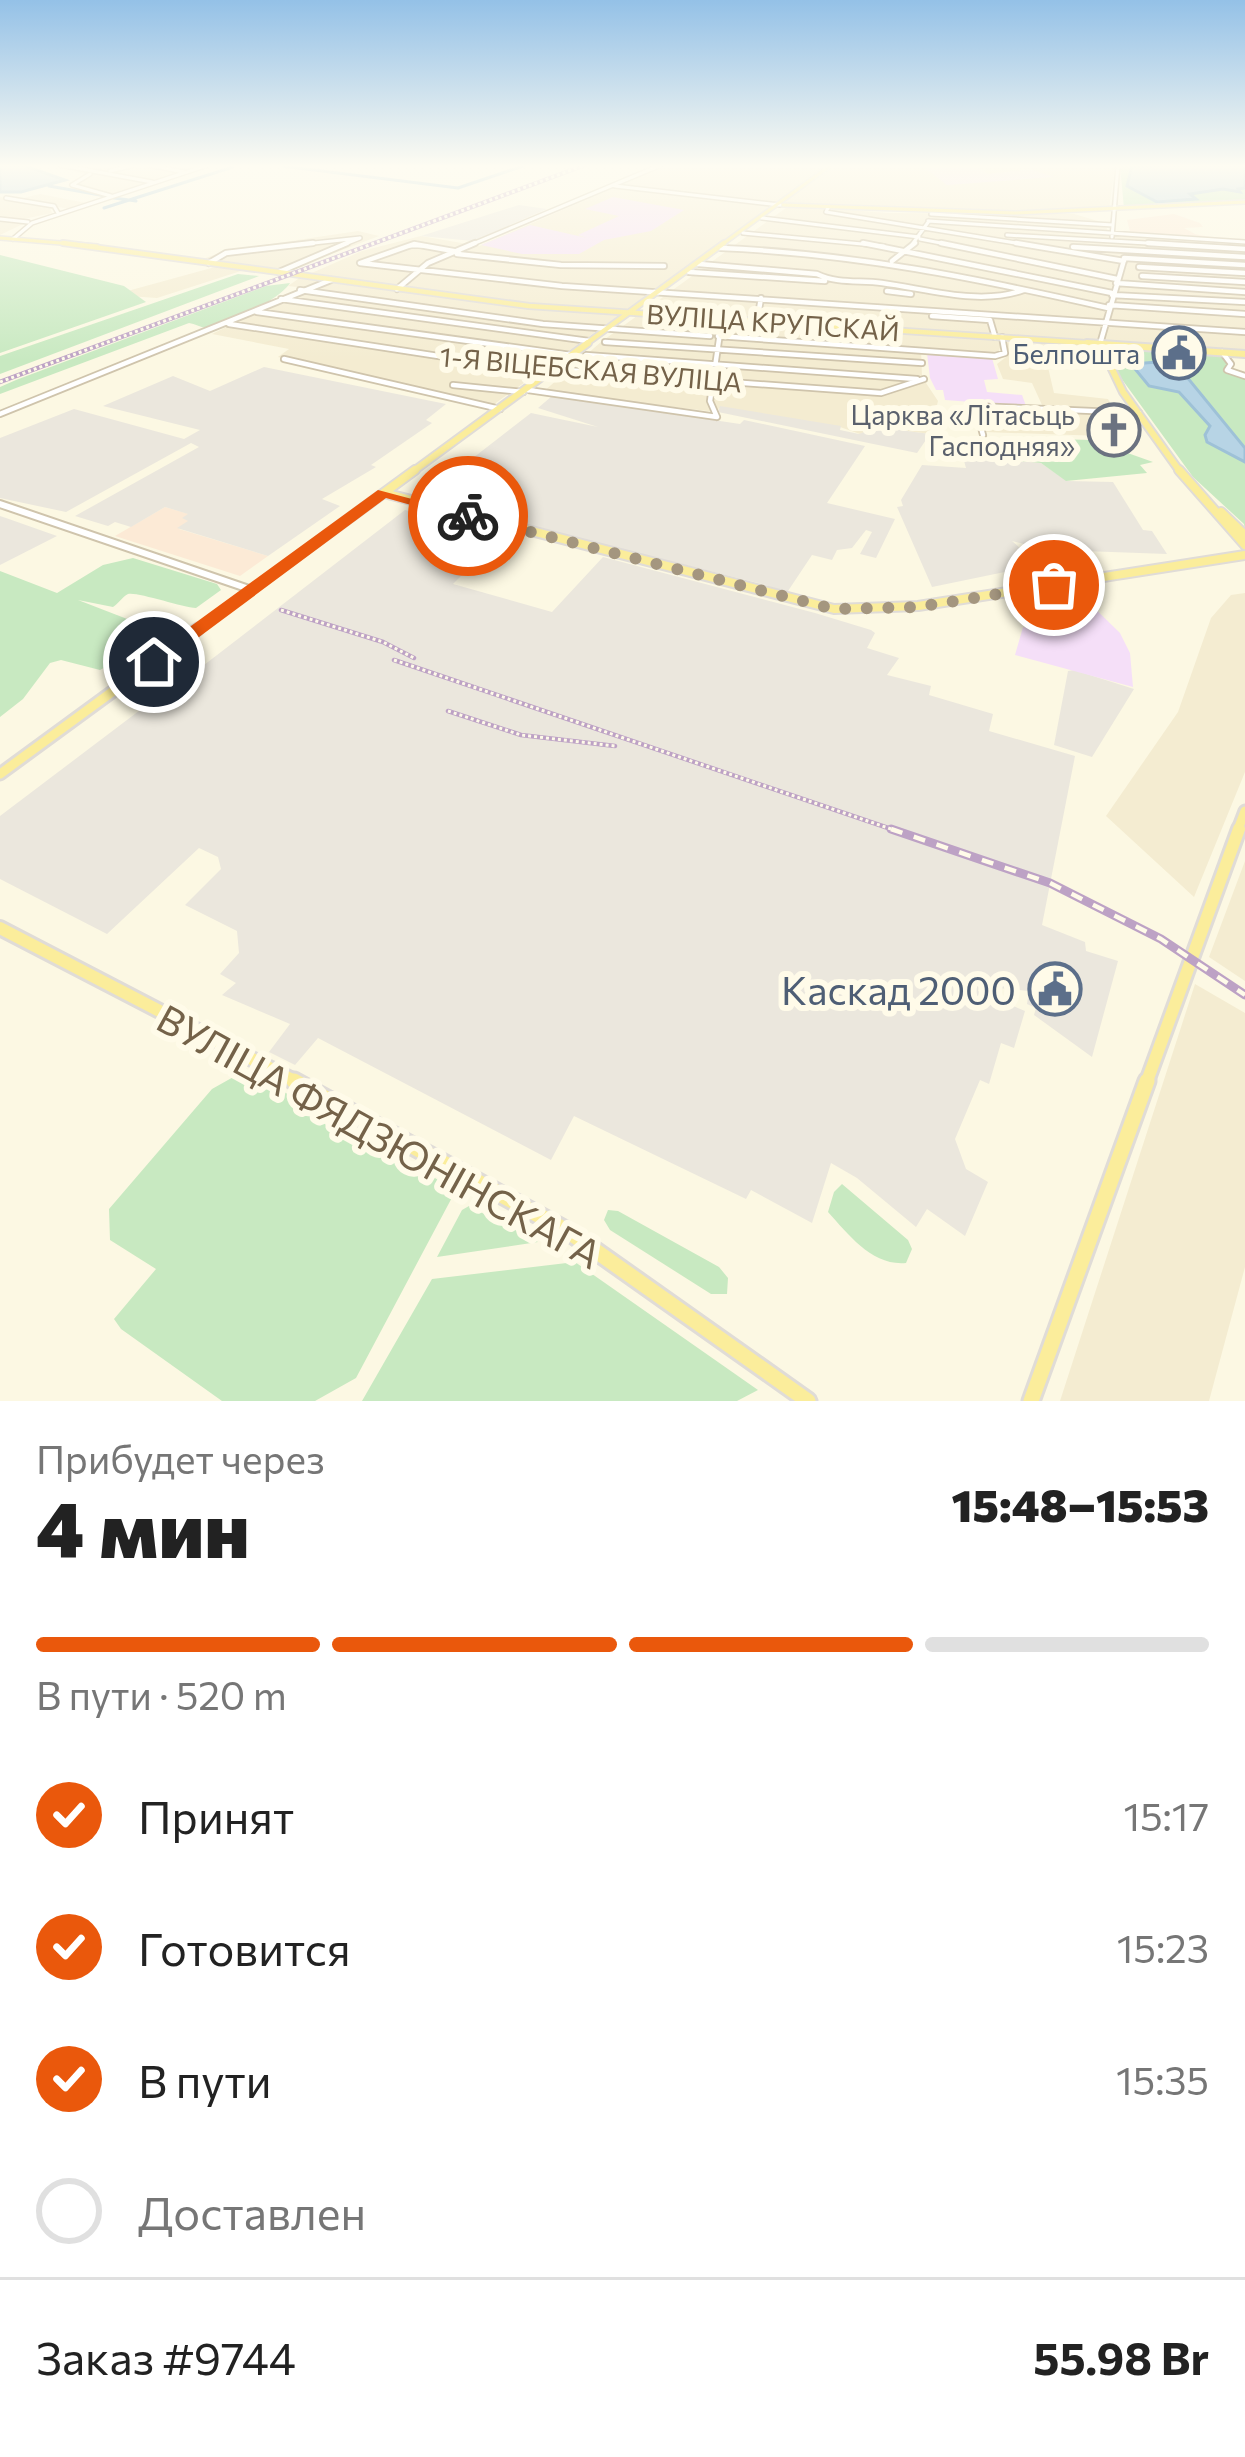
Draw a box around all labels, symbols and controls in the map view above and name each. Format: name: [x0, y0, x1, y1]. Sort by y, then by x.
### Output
street label: ВУЛІЦА КРУПСКАЙ: [645, 297, 901, 347]
public building icon: Белпошта: [1151, 325, 1207, 381]
place label: Белпошта: [1013, 337, 1140, 370]
street label: 1-Я ВІЦЕБСКАЯ ВУЛІЦА: [439, 339, 743, 399]
place label: Царква «Літасьць Гасподняя»: [851, 398, 1075, 462]
church icon: Царква «Літасьць Гасподняя»: [1086, 402, 1142, 458]
courier: [408, 456, 528, 576]
icon: bike: [435, 483, 501, 549]
pin: [1003, 534, 1105, 636]
icon: bag: [1021, 552, 1087, 618]
pin: [103, 611, 205, 713]
icon: home: [121, 629, 187, 695]
public building icon: Каскад 2000: [1027, 961, 1083, 1017]
place label: Каскад 2000: [781, 965, 1016, 1013]
street label: ВУЛІЦА ФЯДЗЮНІНСКАГА: [150, 993, 610, 1277]
text: Прибудет через: [36, 1434, 325, 1482]
text: 15:48–15:53: [952, 1476, 1209, 1531]
text: 4 мин: [36, 1479, 250, 1574]
text: В пути · 520 m: [36, 1670, 287, 1718]
icon: check: [36, 1782, 102, 1848]
text: Принят: [138, 1788, 294, 1843]
text: 15:17: [1123, 1791, 1209, 1839]
icon: check: [36, 1914, 102, 1980]
text: Готовится: [138, 1920, 351, 1975]
text: 15:23: [1117, 1923, 1209, 1971]
icon: check: [36, 2046, 102, 2112]
text: В пути: [138, 2052, 272, 2107]
text: 15:35: [1116, 2055, 1209, 2103]
text: Доставлен: [138, 2184, 366, 2239]
text: Заказ #9744: [36, 2329, 296, 2384]
text: 55.98 Br: [1033, 2329, 1209, 2384]

